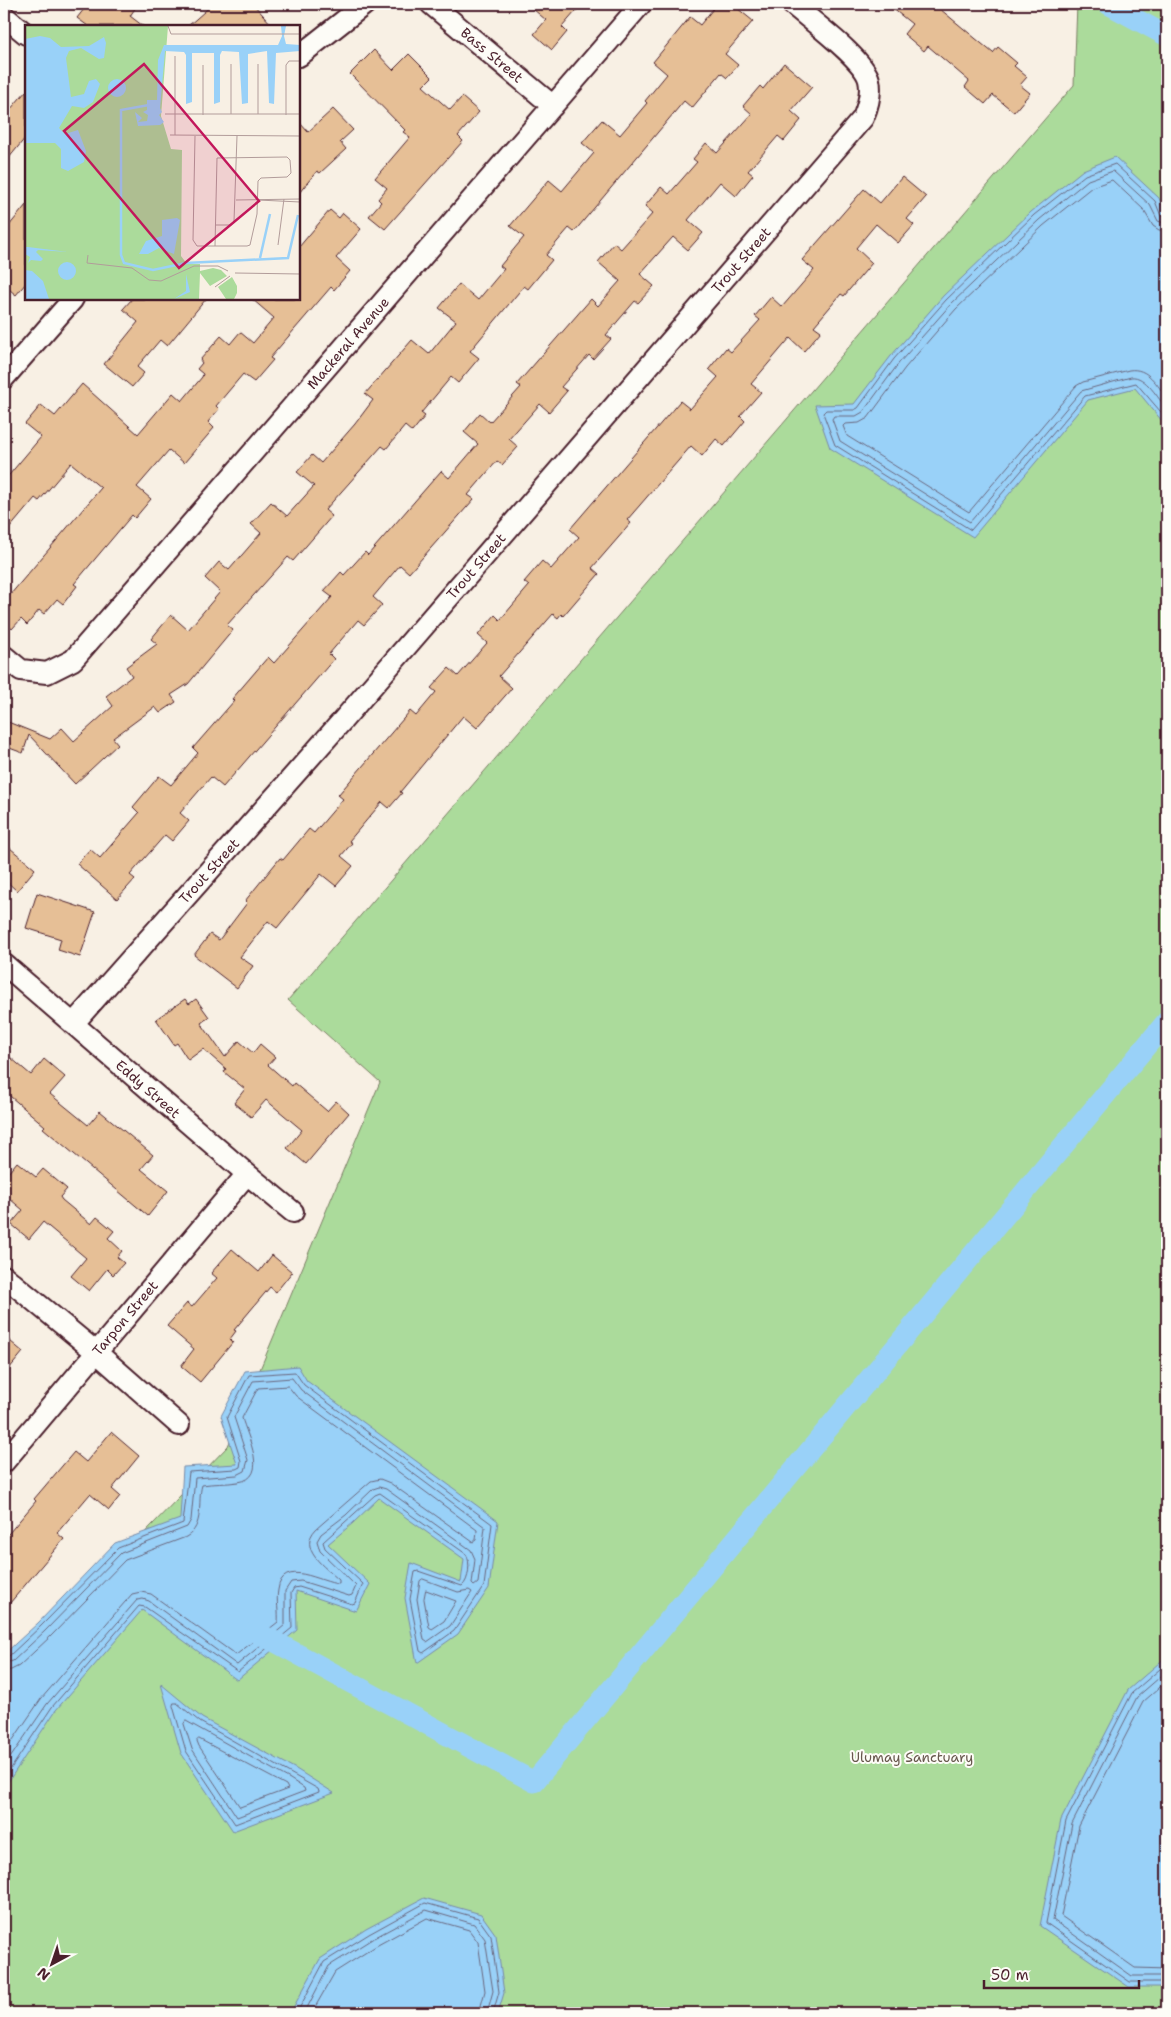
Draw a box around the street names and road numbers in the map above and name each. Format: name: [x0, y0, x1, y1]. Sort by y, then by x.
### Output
street label: Bass Street: [457, 24, 527, 86]
street label: Trout Street: [707, 223, 775, 297]
street label: Mackeral Avenue: [303, 293, 393, 393]
street label: Trout Street: [442, 529, 510, 603]
street label: Trout Street: [175, 835, 243, 907]
street label: Eddy Street: [112, 1056, 184, 1122]
street label: Tarpon Street: [88, 1277, 162, 1359]

